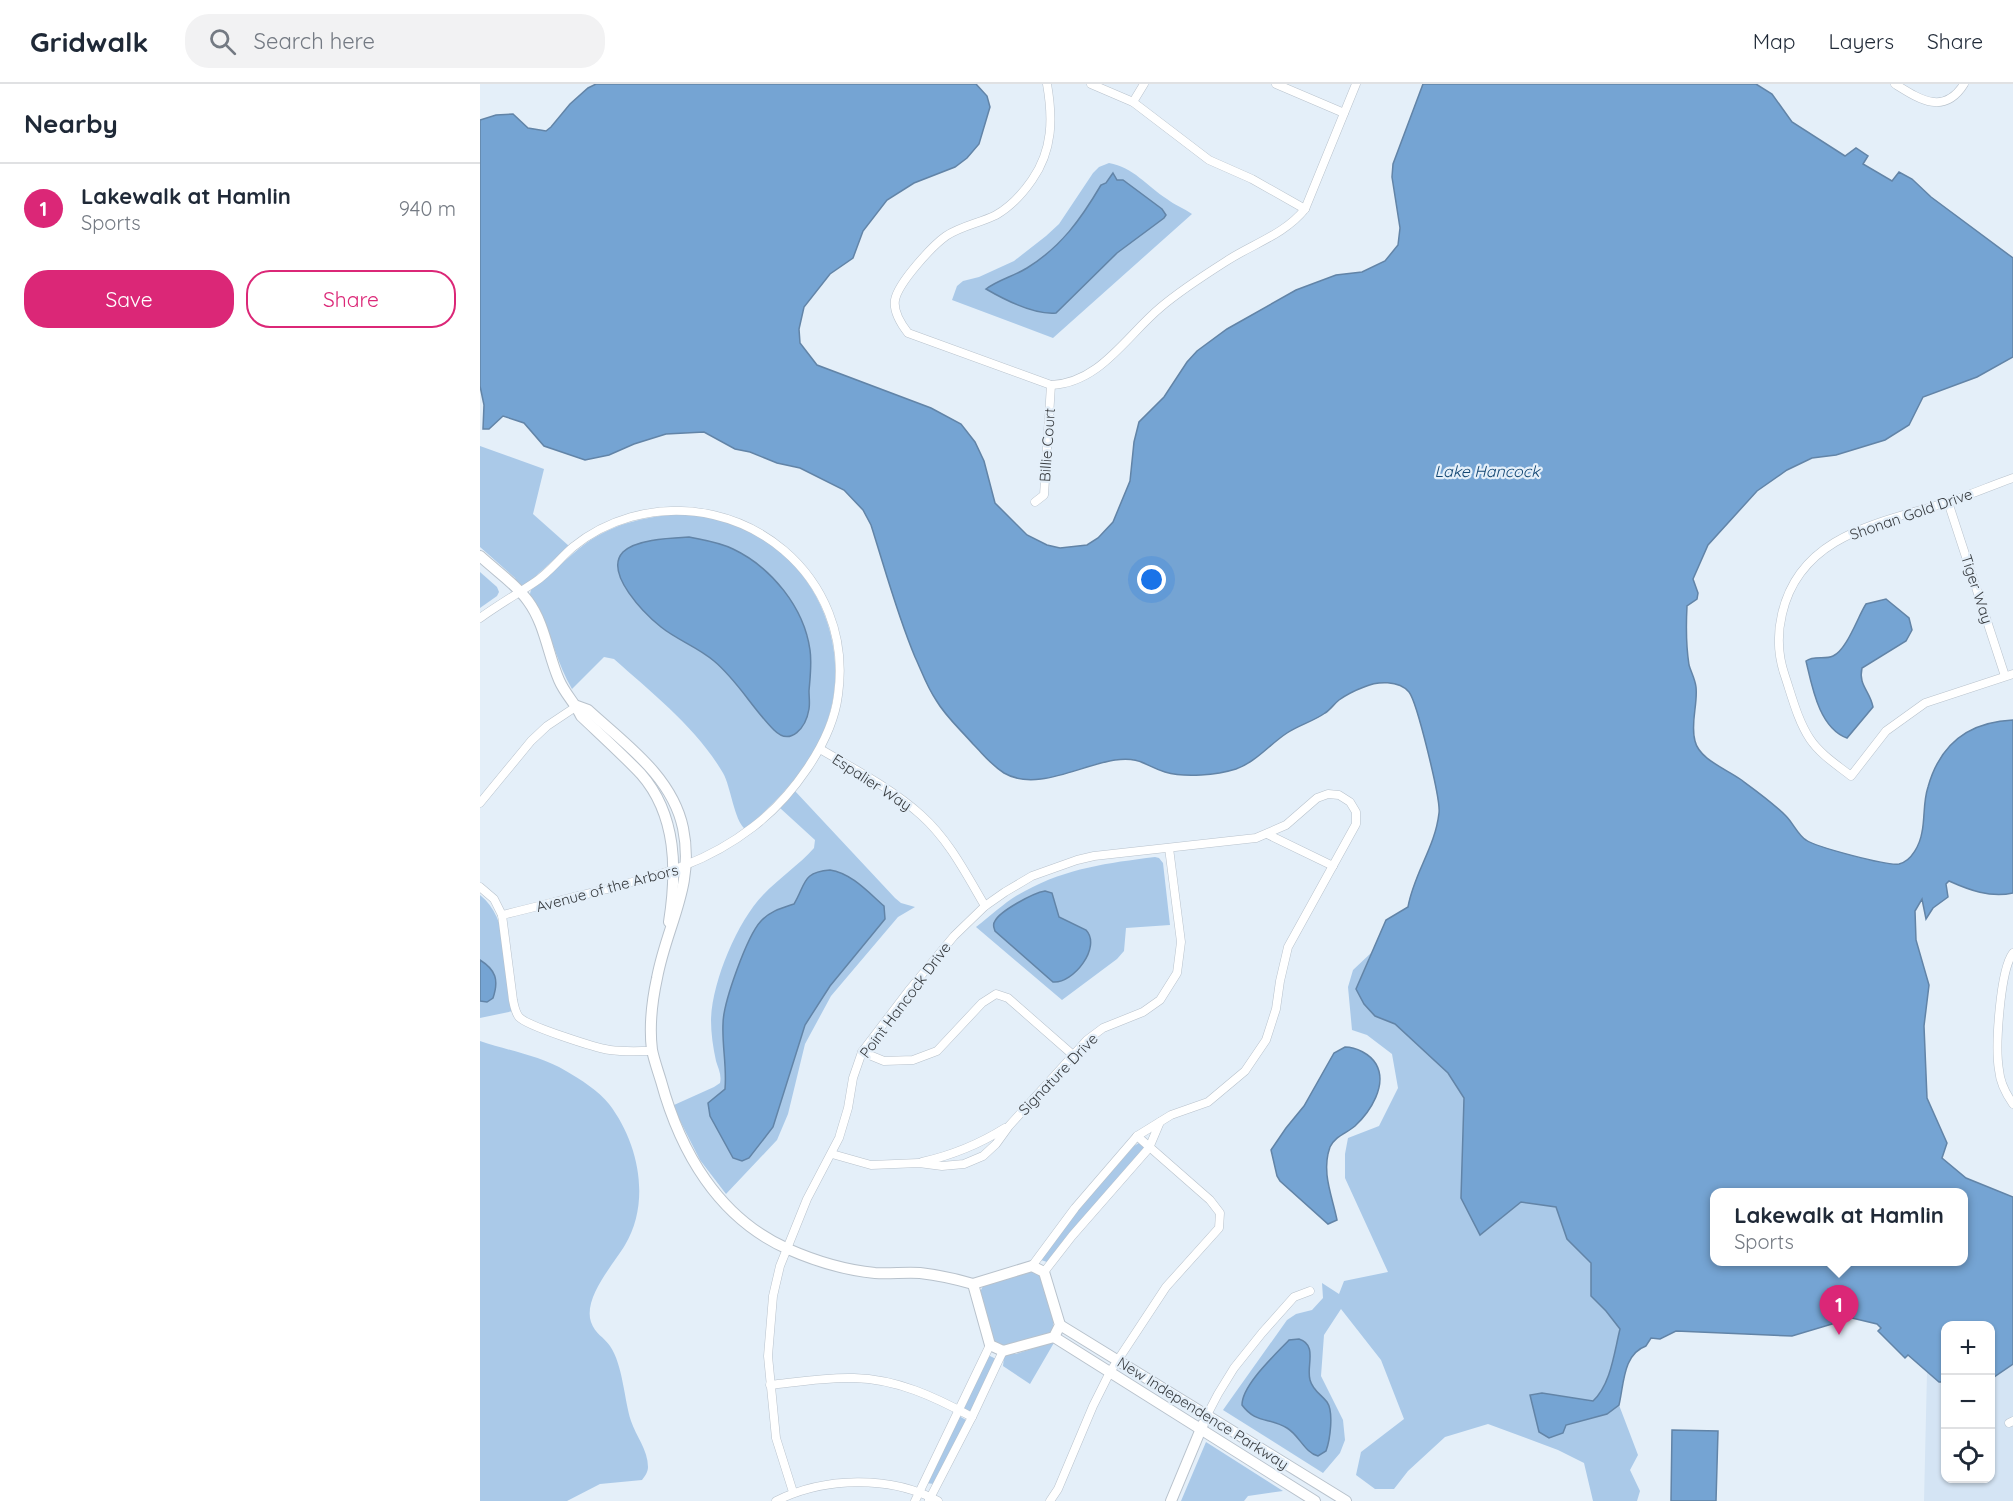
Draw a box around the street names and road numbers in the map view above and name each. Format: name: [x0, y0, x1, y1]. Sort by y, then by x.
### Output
street label: Billie Court: [1035, 407, 1059, 483]
street label: Shonan Gold Drive: [1847, 484, 1975, 544]
street label: Tiger Way: [1957, 552, 1997, 626]
street label: Espalier Way: [829, 749, 915, 815]
street label: Avenue of the Arbors: [534, 860, 680, 916]
street label: Point Hancock Drive: [855, 938, 955, 1062]
street label: Signature Drive: [1014, 1029, 1102, 1119]
street label: New Independence Parkway: [1114, 1352, 1292, 1474]

